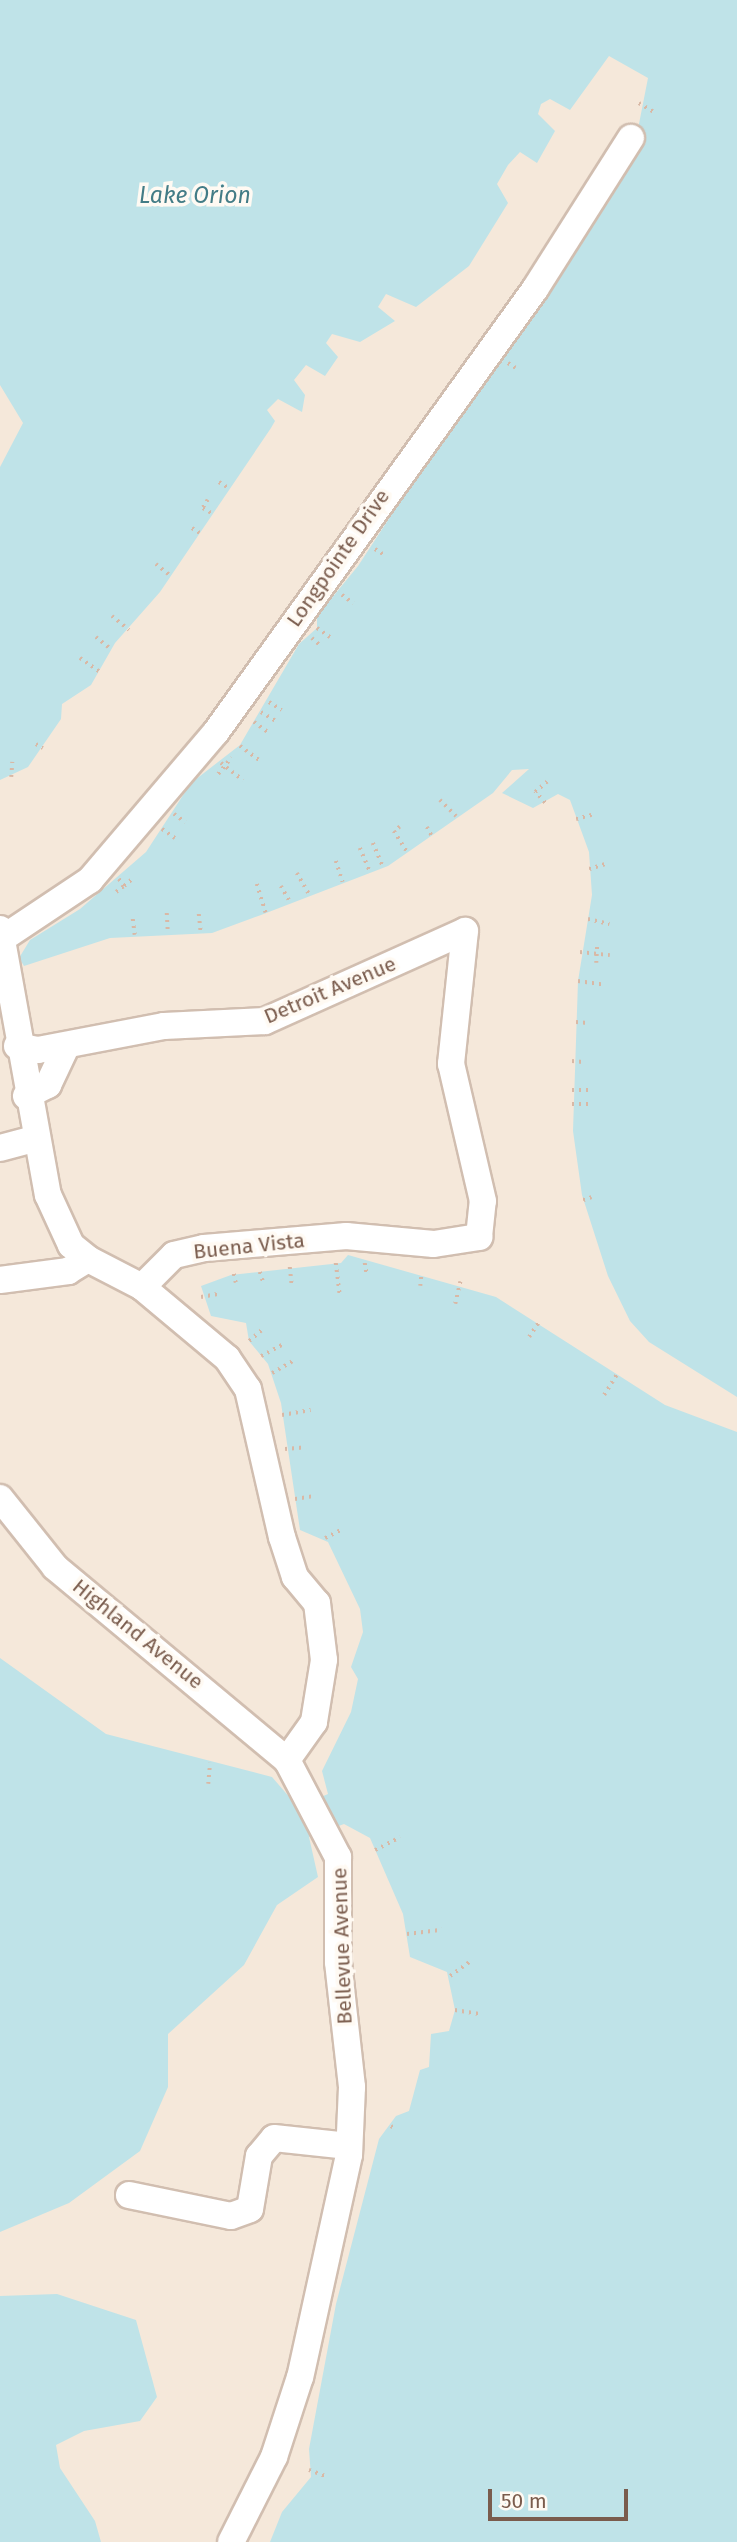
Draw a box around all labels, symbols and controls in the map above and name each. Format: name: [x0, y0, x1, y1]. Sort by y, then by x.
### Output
water label: Lake Orion: [139, 181, 251, 209]
street label: Longpointe Drive: [281, 484, 395, 632]
street label: Detroit Avenue: [260, 951, 400, 1029]
street label: Buena Vista: [192, 1228, 306, 1264]
street label: Highland Avenue: [67, 1574, 209, 1694]
street label: Bellevue Avenue: [327, 1867, 357, 2025]
scale bar: [492, 2476, 632, 2520]
text: 50 m: [501, 2488, 547, 2514]

